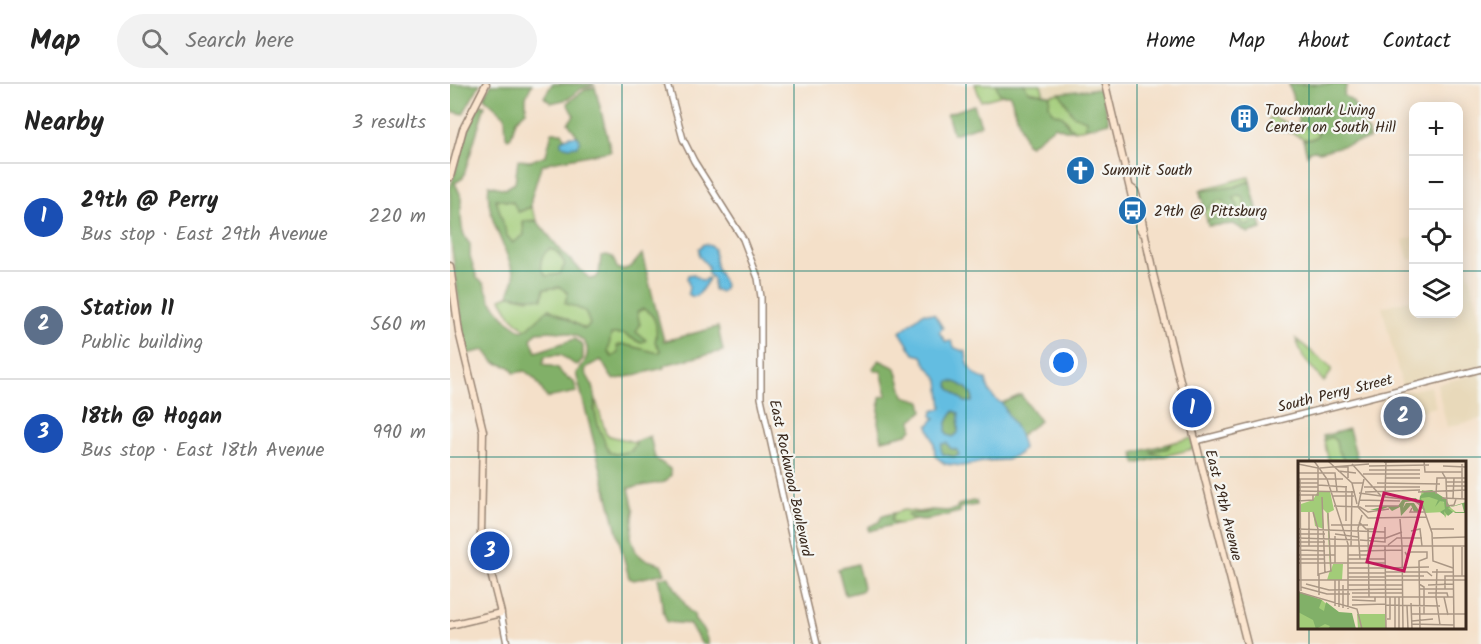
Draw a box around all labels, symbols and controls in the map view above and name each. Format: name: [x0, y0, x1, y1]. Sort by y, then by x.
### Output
search box: [117, 14, 537, 68]
text: Map: [30, 19, 81, 64]
text: Search here: [186, 24, 294, 59]
icon: search: [138, 25, 171, 58]
text: Home: [1146, 25, 1195, 58]
text: Map: [1228, 25, 1265, 58]
text: About: [1298, 25, 1349, 58]
text: Contact: [1382, 25, 1451, 58]
place label: Touchmark Living Center on South Hill: [1265, 99, 1396, 140]
text: Nearby: [24, 102, 104, 144]
map controls: [1409, 102, 1463, 318]
button: +: [1409, 102, 1463, 156]
building icon: Touchmark Living Center on South Hill: [1228, 103, 1260, 135]
text: 3 results: [352, 107, 426, 139]
church icon: Summit South: [1065, 154, 1097, 186]
button: −: [1409, 156, 1463, 210]
place label: Summit South: [1102, 159, 1192, 183]
text: 29th @ Perry: [81, 184, 218, 219]
bus stop icon: 29th @ Pittsburg: [1117, 195, 1149, 227]
place label: 29th @ Pittsburg: [1154, 200, 1267, 224]
text: 1: [40, 201, 47, 233]
text: 220 m: [369, 201, 426, 233]
button: locate: [1409, 210, 1463, 264]
text: Bus stop · East 29th Avenue: [81, 219, 328, 251]
button: layers: [1409, 264, 1463, 318]
text: Station 11: [81, 292, 174, 327]
text: 2: [38, 309, 49, 341]
text: 560 m: [370, 309, 426, 341]
text: Public building: [81, 327, 203, 359]
your location: [1049, 348, 1078, 377]
street label: South Perry Street: [1275, 368, 1395, 420]
pin: 1: [1172, 386, 1212, 430]
pin: 2: [1384, 394, 1422, 438]
street label: East Rockwood Boulevard: [762, 397, 819, 560]
text: 18th @ Hogan: [81, 400, 222, 435]
text: 3: [38, 417, 49, 449]
text: 990 m: [373, 417, 426, 449]
text: Bus stop · East 18th Avenue: [81, 435, 325, 467]
street label: East 29th Avenue: [1198, 447, 1249, 564]
inset map: [1298, 461, 1466, 629]
pin: 3: [470, 528, 510, 574]

